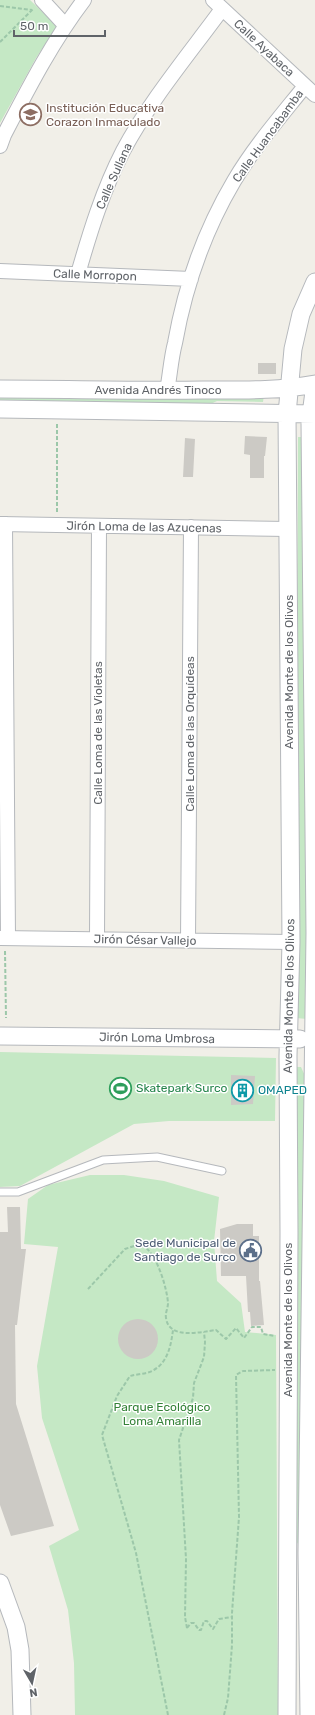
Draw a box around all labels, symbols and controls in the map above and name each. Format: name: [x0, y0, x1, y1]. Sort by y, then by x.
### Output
scale bar: [14, 12, 105, 38]
street label: Calle Ayabaca: [231, 16, 297, 80]
text: 50 m: [20, 19, 48, 33]
street label: Calle Huancabamba: [230, 87, 306, 185]
place label: Institución Educativa Corazon Inmaculado: [46, 101, 164, 129]
school or university icon: Institución Educativa Corazon Inmaculado: [18, 102, 44, 128]
street label: Calle Sullana: [93, 141, 135, 211]
street label: Calle Morropon: [53, 267, 137, 283]
street label: Avenida Andrés Tinoco: [94, 383, 222, 397]
street label: Jirón Loma de las Azucenas: [66, 519, 222, 535]
street label: Avenida Monte de los Olivos: [282, 595, 296, 749]
street label: Calle Loma de las Orquídeas: [183, 656, 197, 812]
street label: Calle Loma de las Violetas: [91, 661, 105, 805]
street label: Avenida Monte de los Olivos: [281, 919, 297, 1073]
street label: Jirón César Vallejo: [94, 932, 197, 948]
street label: Jirón Loma Umbrosa: [99, 1030, 215, 1046]
sports icon: Skatepark Surco: [108, 1075, 134, 1101]
building icon: OMAPED: [230, 1077, 256, 1103]
place label: Skatepark Surco: [136, 1081, 228, 1095]
place label: OMAPED: [258, 1083, 307, 1097]
place label: Sede Municipal de Santiago de Surco: [134, 1236, 236, 1264]
public building icon: Sede Municipal de Santiago de Surco: [238, 1237, 264, 1263]
street label: Avenida Monte de los Olivos: [281, 1243, 295, 1397]
park label: Parque Ecológico Loma Amarilla: [114, 1400, 211, 1428]
north arrow: [12, 1663, 52, 1703]
text: N: [28, 1685, 38, 1699]

